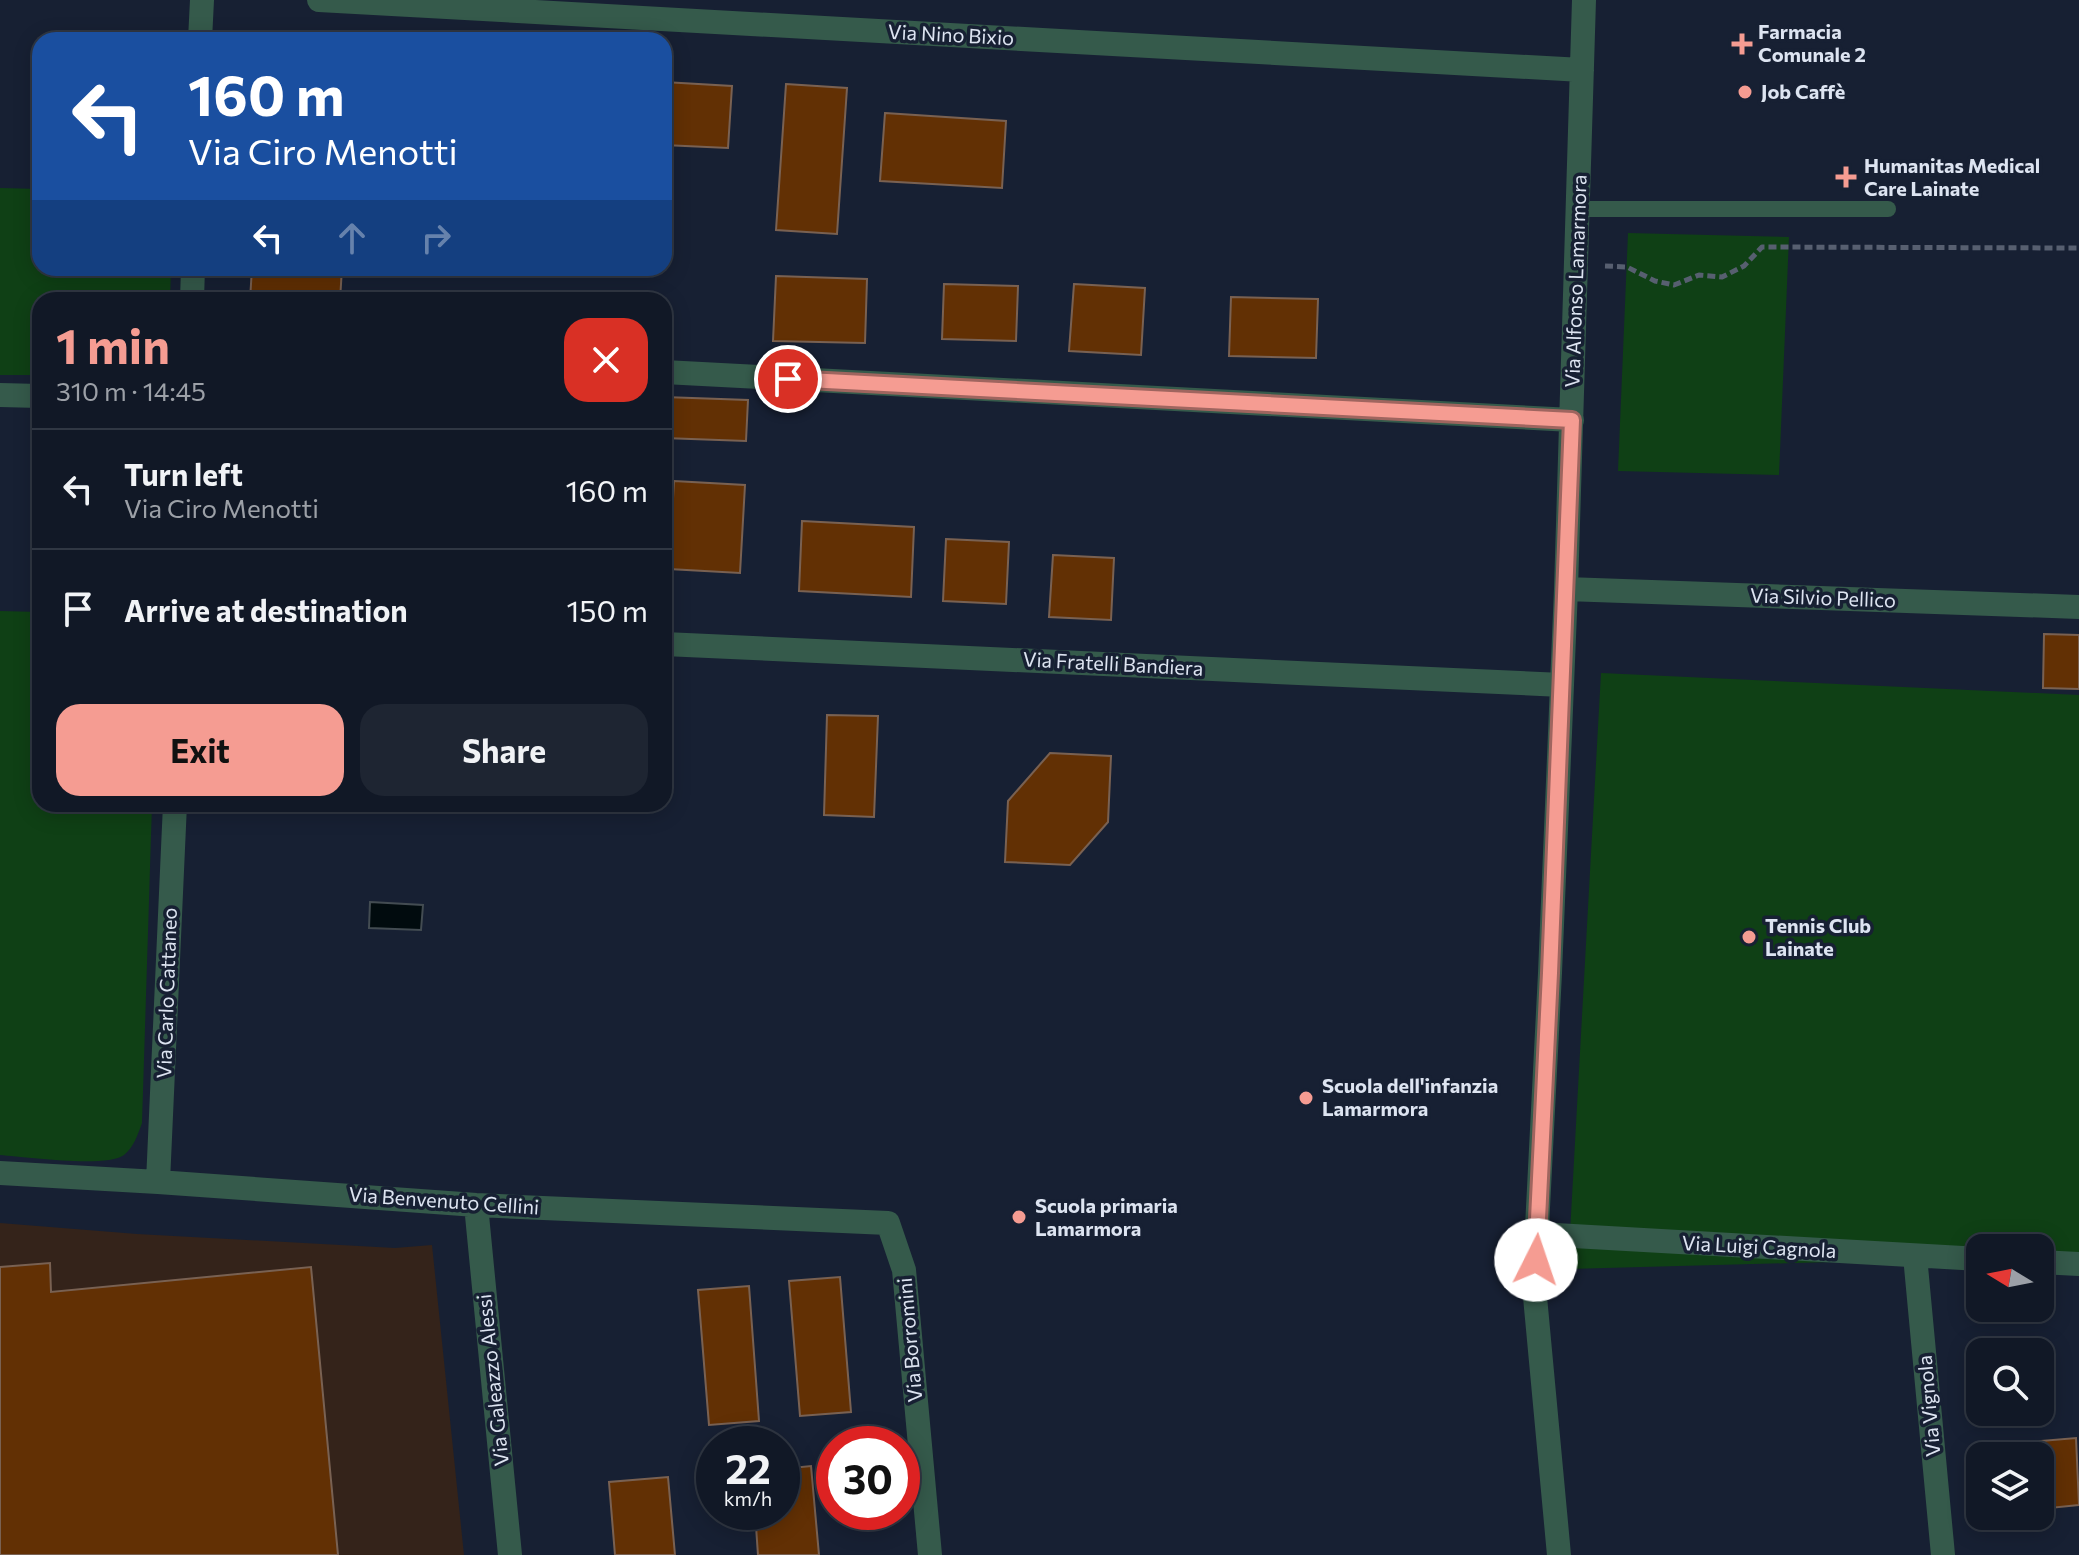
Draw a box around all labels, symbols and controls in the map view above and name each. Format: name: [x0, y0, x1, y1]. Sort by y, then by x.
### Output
street label: Via Nino Bixio: [887, 19, 1015, 49]
place label: Farmacia Comunale 2: [1758, 19, 1866, 66]
marker: Farmacia Comunale 2: [1733, 35, 1751, 53]
text: 160 m: [188, 59, 345, 128]
icon: left: [56, 64, 160, 168]
place label: Job Caffè: [1761, 79, 1845, 103]
marker: Job Caffè: [1736, 83, 1754, 101]
text: Via Ciro Menotti: [188, 128, 458, 172]
place label: Humanitas Medical Care Lainate: [1864, 153, 2040, 200]
marker: Humanitas Medical Care Lainate: [1835, 166, 1857, 188]
street label: Via Alfonso Lamarmora: [1559, 174, 1591, 388]
icon: left: [246, 216, 290, 260]
icon: ahead: [330, 216, 374, 260]
icon: right: [414, 216, 458, 260]
text: 1 min: [56, 315, 170, 374]
button: close: [564, 318, 648, 402]
pin: [754, 345, 822, 413]
icon: arrive: [766, 357, 810, 401]
text: 310 m · 14:45: [56, 375, 206, 406]
text: Turn left: [124, 455, 243, 492]
icon: left: [56, 467, 100, 511]
text: 160 m: [565, 471, 648, 508]
text: Via Ciro Menotti: [124, 492, 319, 523]
street label: Via Silvio Pellico: [1750, 582, 1897, 612]
icon: arrive: [56, 587, 100, 631]
text: Arrive at destination: [124, 591, 408, 628]
text: 150 m: [566, 591, 648, 628]
street label: Via Fratelli Bandiera: [1022, 646, 1204, 680]
button: Exit: [56, 704, 344, 796]
button: Share: [360, 704, 648, 796]
street label: Via Carlo Cattaneo: [151, 907, 181, 1079]
place label: Tennis Club Lainate: [1765, 913, 1871, 960]
marker: Tennis Club Lainate: [1740, 928, 1758, 946]
place label: Scuola dell'infanzia Lamarmora: [1322, 1073, 1498, 1120]
marker: Scuola dell'infanzia Lamarmora: [1297, 1089, 1315, 1107]
street label: Via Benvenuto Cellini: [348, 1181, 540, 1219]
place label: Scuola primaria Lamarmora: [1035, 1193, 1178, 1240]
marker: Scuola primaria Lamarmora: [1010, 1208, 1028, 1226]
position arrow: [1494, 1218, 1578, 1302]
street label: Via Luigi Cagnola: [1681, 1230, 1837, 1262]
north arrow: [1966, 1234, 2054, 1322]
map controls: [1966, 1234, 2054, 1530]
street label: Via Borromini: [892, 1277, 926, 1403]
street label: Via Galeazzo Alessi: [471, 1293, 513, 1467]
button: search: [1966, 1338, 2054, 1426]
street label: Via Vignola: [1912, 1354, 1944, 1458]
speed limit sign: 30: [816, 1426, 920, 1530]
button: layers: [1966, 1442, 2054, 1530]
text: 22: [725, 1443, 771, 1492]
text: km/h: [724, 1486, 772, 1510]

